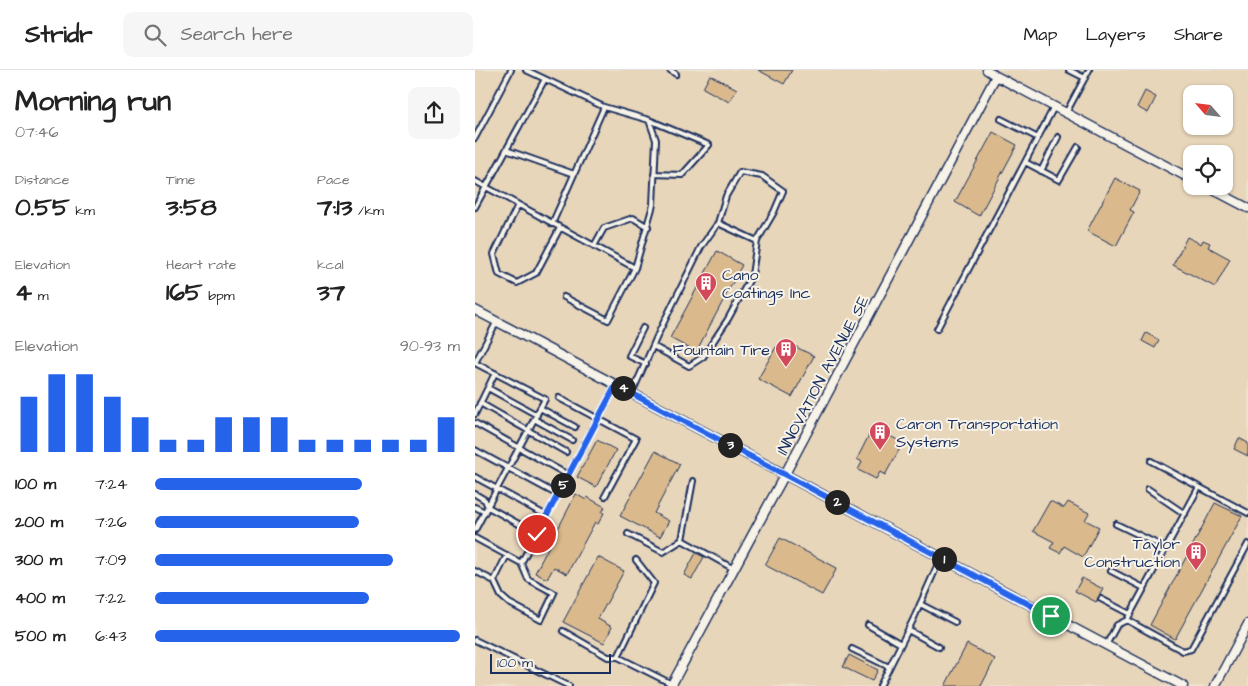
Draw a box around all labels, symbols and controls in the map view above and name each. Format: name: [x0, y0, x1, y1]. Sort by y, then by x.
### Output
search box: [123, 12, 473, 57]
text: Stridr: [25, 18, 93, 52]
icon: search: [141, 21, 169, 49]
text: Search here: [181, 21, 293, 48]
text: Map: [1023, 22, 1057, 47]
text: Layers: [1085, 22, 1146, 47]
text: Share: [1174, 22, 1223, 47]
text: Morning run: [15, 82, 171, 121]
north arrow: [1183, 85, 1233, 135]
map controls: [1183, 85, 1233, 195]
button: share: [408, 87, 460, 139]
text: 07:46: [15, 121, 59, 143]
button: locate: [1183, 145, 1233, 195]
text: Distance: [15, 170, 69, 190]
text: Time: [166, 170, 195, 190]
text: Pace: [317, 170, 349, 190]
text: 0.55: [15, 190, 70, 225]
text: 3:58: [166, 190, 217, 225]
text: 7:13: [317, 190, 352, 225]
text: km: [70, 201, 95, 221]
text: /km: [352, 201, 384, 221]
text: Elevation: [15, 255, 70, 275]
text: Heart rate: [166, 255, 236, 275]
text: kcal: [317, 255, 344, 275]
place label: Cano Coatings Inc: [722, 264, 811, 305]
building icon: Cano Coatings Inc: [694, 271, 718, 302]
text: 4: [15, 275, 32, 310]
text: 165: [166, 275, 203, 310]
text: 37: [317, 275, 345, 310]
text: m: [32, 286, 49, 306]
text: bpm: [203, 286, 235, 306]
street label: INNOVATION AVENUE SE: [772, 292, 874, 459]
text: Elevation: [15, 335, 78, 357]
text: 90–93 m: [400, 335, 460, 357]
building icon: Fountain Tire: [774, 337, 798, 368]
place label: Fountain Tire: [672, 339, 770, 361]
pin: 4: [611, 376, 635, 400]
text: 4: [619, 378, 628, 398]
place label: Caron Transportation Systems: [896, 413, 1058, 454]
building icon: Caron Transportation Systems: [868, 420, 892, 451]
pin: 3: [717, 432, 743, 458]
text: 3: [727, 435, 734, 455]
pin: 5: [551, 472, 575, 498]
text: 100 m: [15, 473, 56, 495]
text: 7:24: [95, 473, 128, 495]
text: 5: [559, 475, 568, 495]
pin: 2: [825, 490, 849, 514]
text: 2: [833, 492, 842, 512]
text: 200 m: [15, 511, 63, 533]
text: 7:26: [95, 511, 127, 533]
pin: [516, 513, 558, 555]
icon: check: [523, 520, 551, 548]
place label: Taylor Construction: [1084, 533, 1180, 573]
building icon: Taylor Construction: [1184, 540, 1208, 571]
pin: 1: [931, 546, 957, 572]
text: 300 m: [15, 549, 62, 571]
text: 7:09: [95, 549, 127, 571]
text: 1: [944, 549, 945, 569]
text: 400 m: [15, 587, 65, 609]
text: 7:22: [95, 587, 126, 609]
pin: [1030, 595, 1072, 637]
icon: arrive: [1037, 602, 1065, 630]
text: 500 m: [15, 625, 65, 647]
text: 6:43: [95, 625, 127, 647]
scale bar: [490, 651, 611, 674]
text: 100 m: [497, 653, 533, 673]

